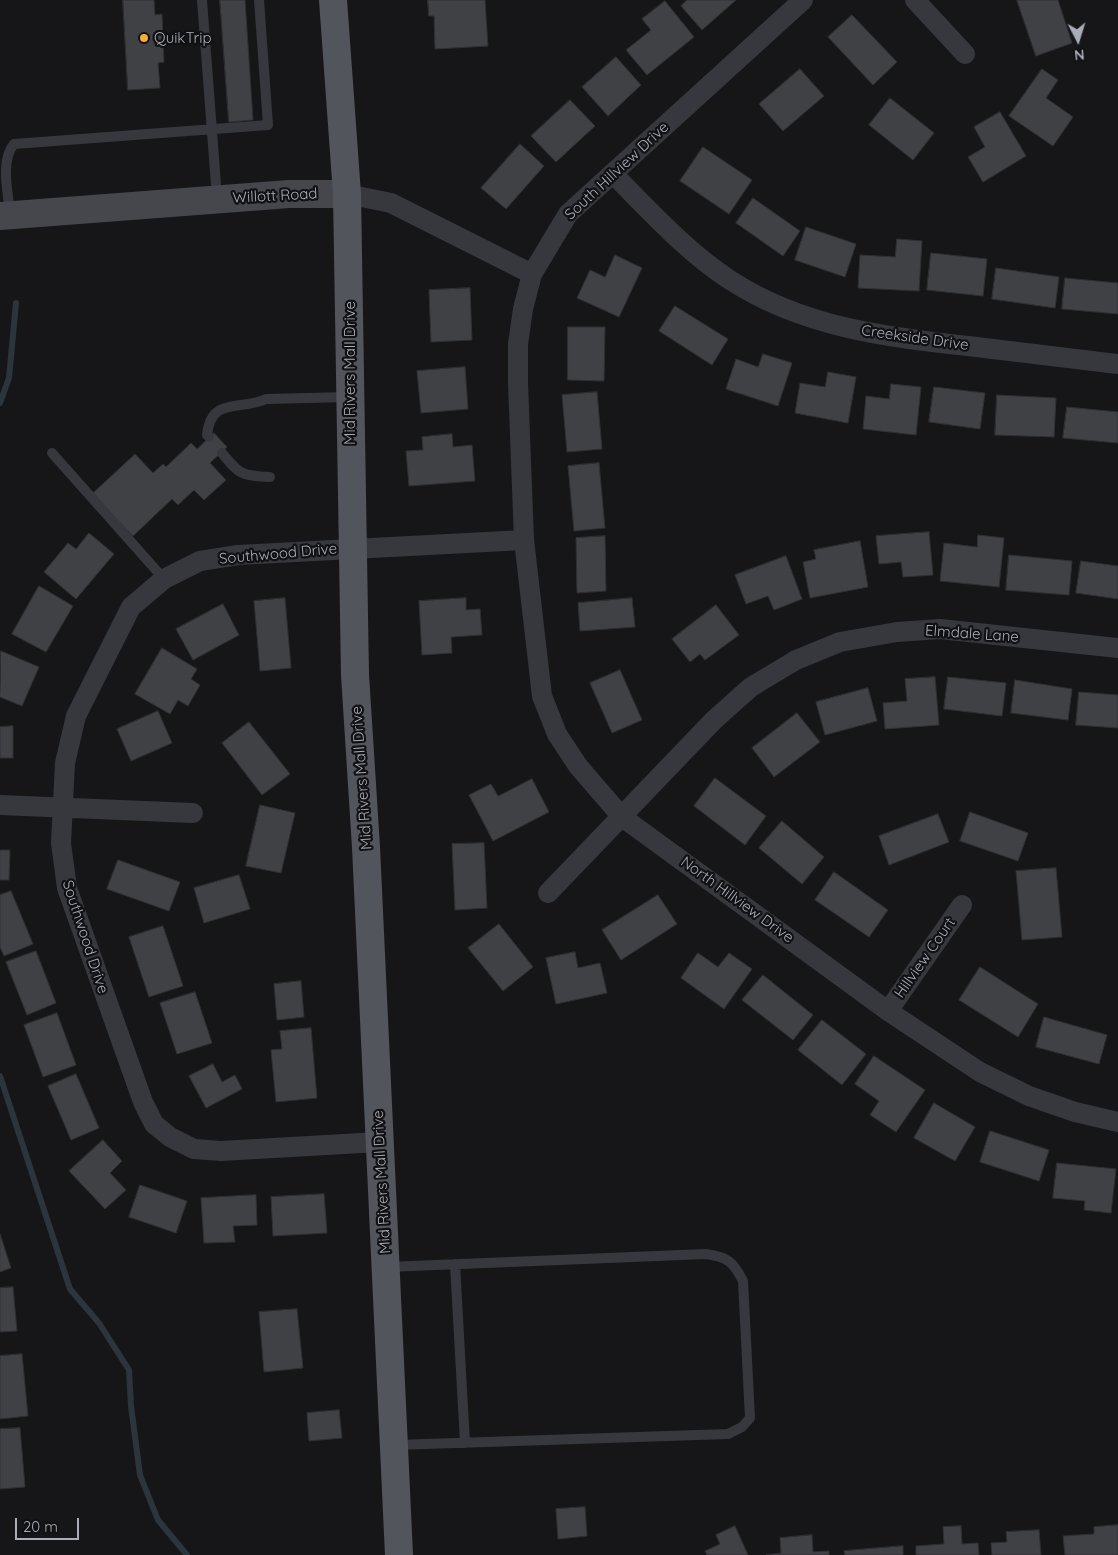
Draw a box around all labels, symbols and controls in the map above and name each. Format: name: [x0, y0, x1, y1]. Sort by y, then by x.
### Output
north arrow: [1053, 15, 1103, 65]
place label: QuikTrip: [154, 29, 212, 47]
marker: QuikTrip: [138, 32, 150, 44]
text: N: [1073, 46, 1085, 64]
street label: South Hillview Drive: [561, 118, 673, 224]
street label: Willott Road: [232, 185, 318, 207]
street label: Mid Rivers Mall Drive: [341, 301, 359, 445]
street label: Creekside Drive: [860, 322, 970, 354]
street label: Southwood Drive: [218, 540, 338, 568]
street label: Elmdale Lane: [925, 622, 1019, 646]
street label: Mid Rivers Mall Drive: [348, 706, 376, 850]
street label: North Hillview Drive: [677, 853, 797, 947]
street label: Southwood Drive: [58, 878, 112, 996]
street label: Hillview Court: [891, 914, 959, 1002]
street label: Mid Rivers Mall Drive: [369, 1110, 395, 1254]
scale bar: [18, 1508, 81, 1540]
text: 20 m: [23, 1517, 58, 1536]

